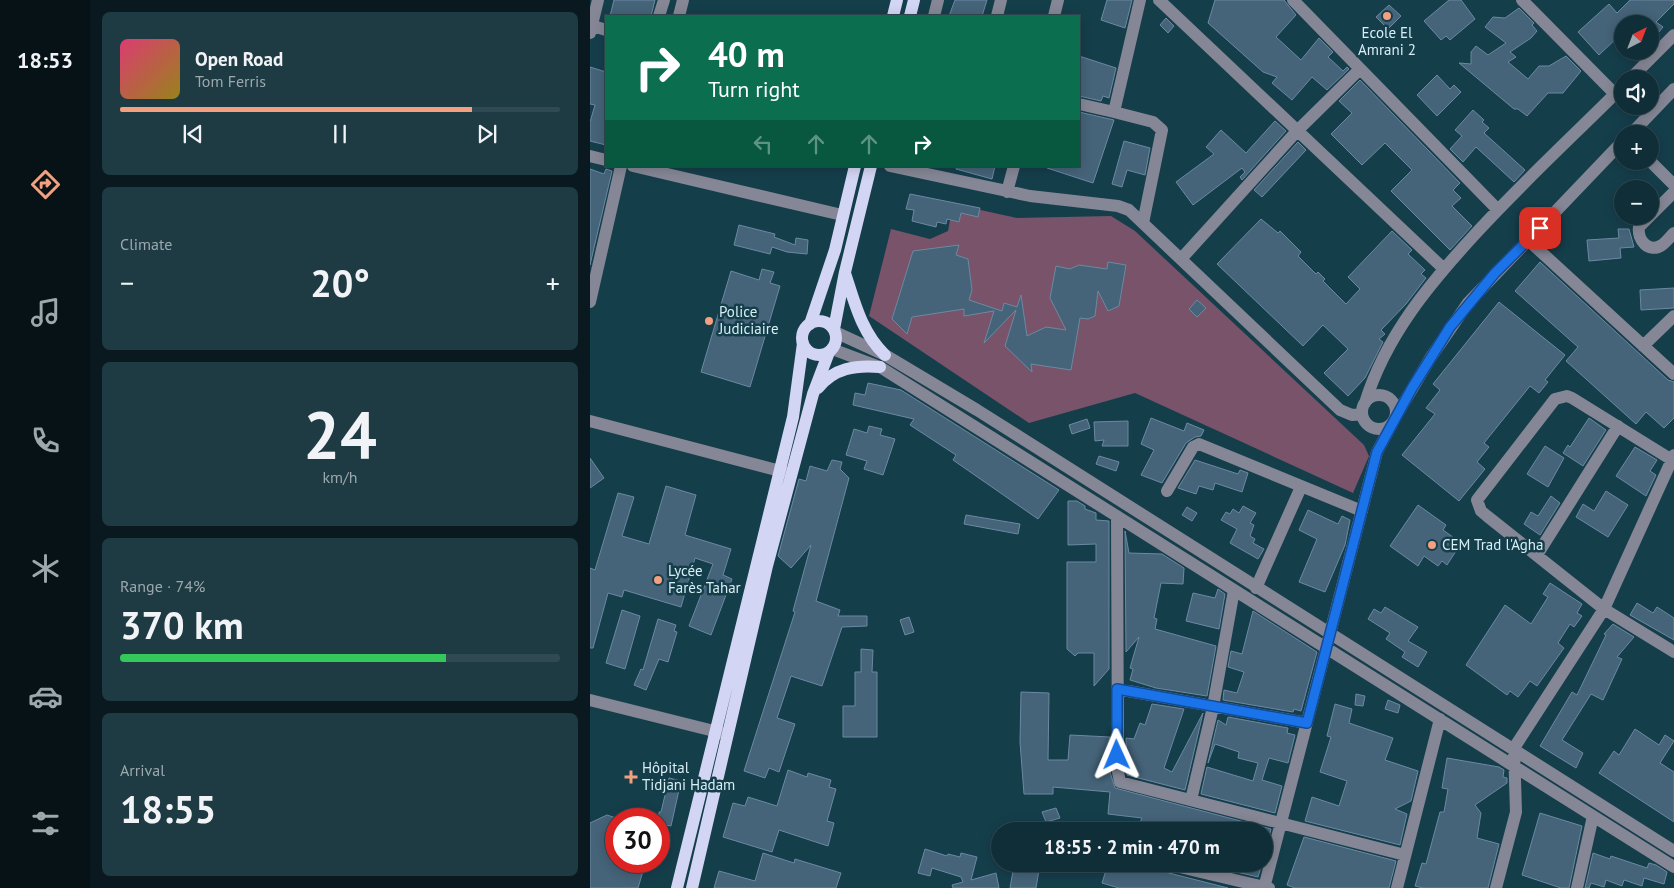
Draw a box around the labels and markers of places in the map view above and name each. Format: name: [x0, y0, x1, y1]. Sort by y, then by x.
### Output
marker: Ecole El Amrani 2: [1381, 10, 1393, 22]
place label: Ecole El Amrani 2: [1358, 23, 1416, 59]
pin: [1519, 207, 1561, 249]
place label: Police Judiciaire: [718, 302, 779, 338]
marker: Police Judiciaire: [703, 315, 715, 327]
place label: CEM Trad l'Agha: [1442, 535, 1543, 554]
marker: CEM Trad l'Agha: [1426, 539, 1438, 551]
place label: Lycée Farès Tahar: [668, 561, 741, 597]
marker: Lycée Farès Tahar: [652, 574, 664, 586]
place label: Hôpital Tidjani Hadam: [642, 758, 735, 794]
marker: Hôpital Tidjani Hadam: [624, 770, 638, 784]

